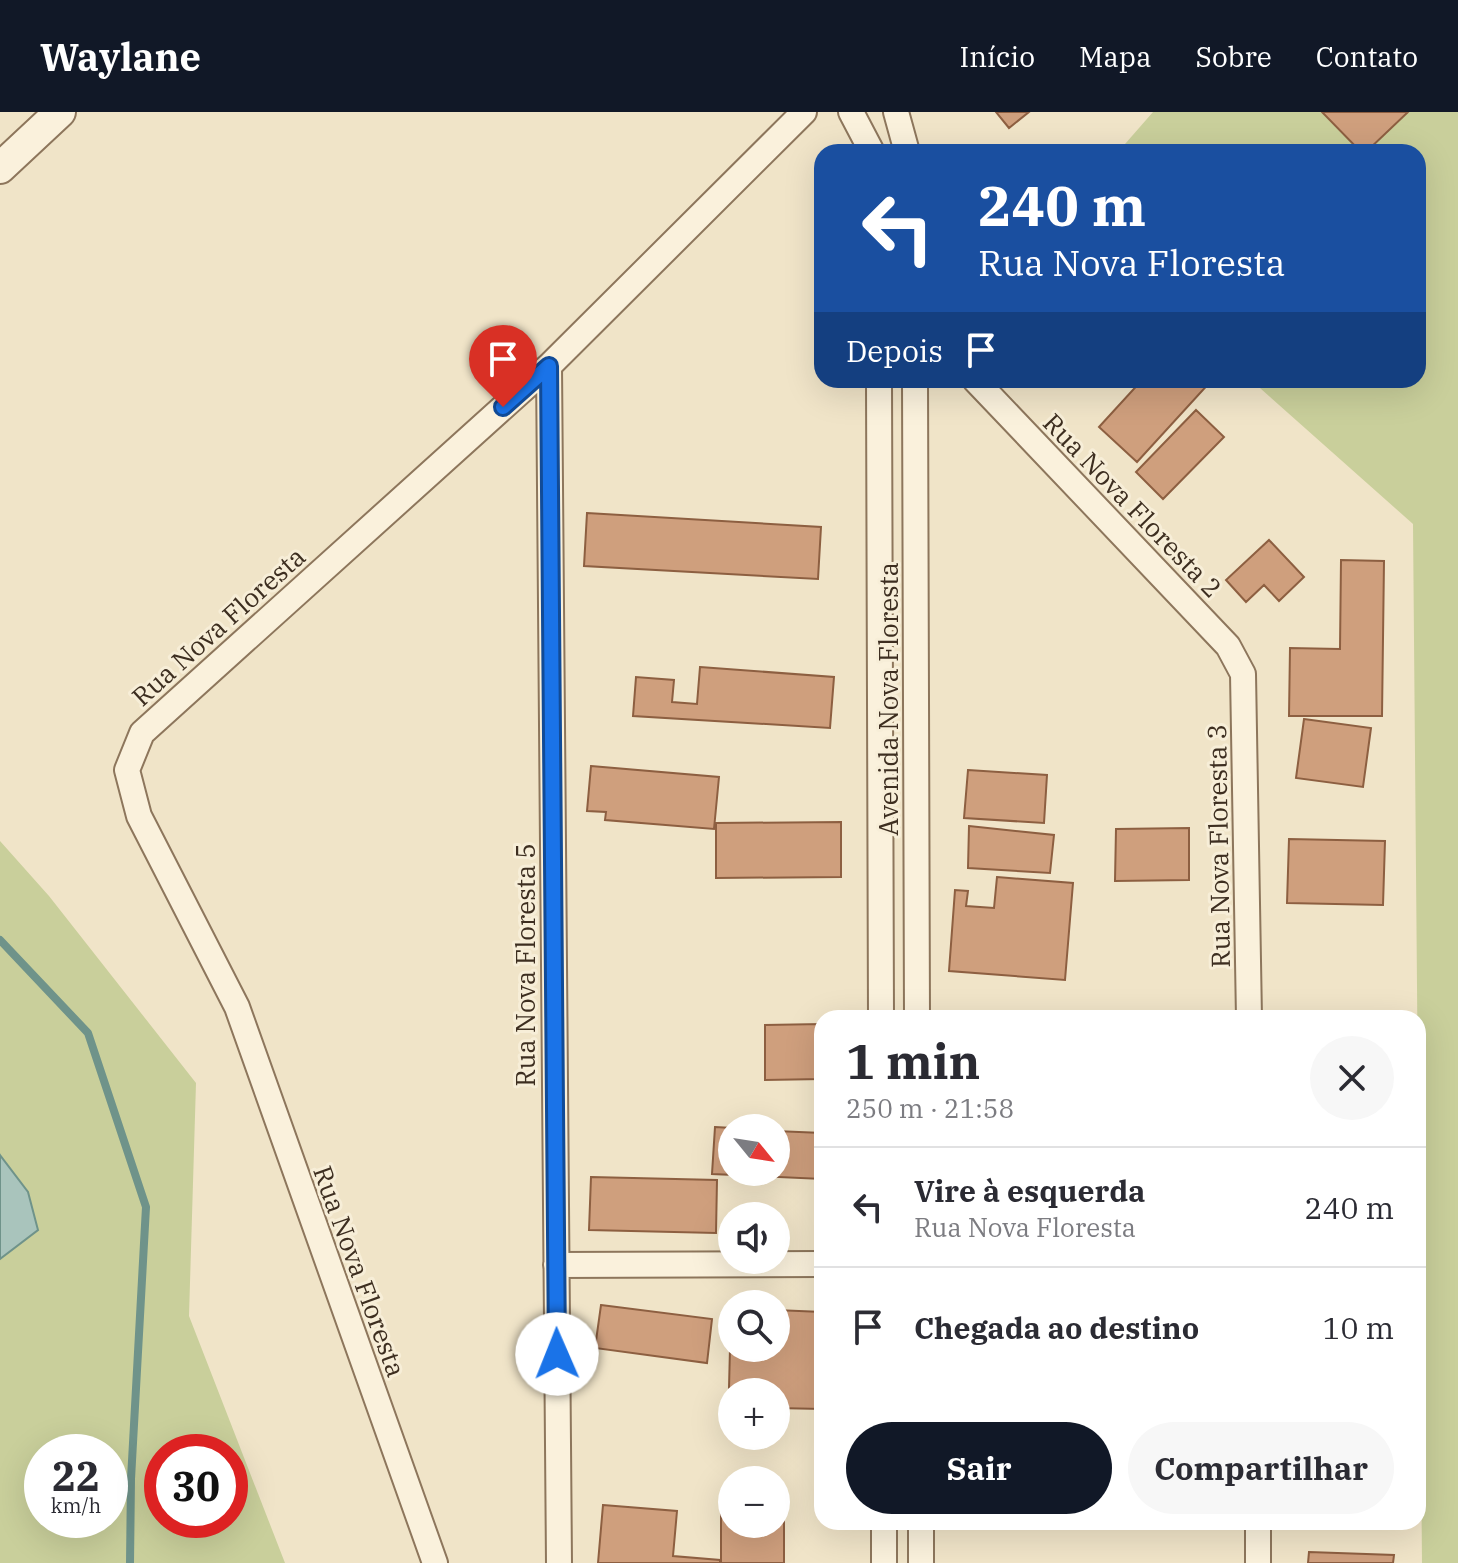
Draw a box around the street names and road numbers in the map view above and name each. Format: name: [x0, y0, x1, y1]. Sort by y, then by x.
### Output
street label: Rua Nova Floresta 2: [1036, 406, 1230, 604]
street label: Rua Nova Floresta: [124, 539, 312, 713]
street label: Avenida Nova Floresta: [871, 562, 905, 836]
street label: Rua Nova Floresta 3: [1199, 724, 1237, 968]
street label: Rua Nova Floresta 5: [508, 843, 542, 1087]
street label: Rua Nova Floresta: [306, 1161, 414, 1381]

